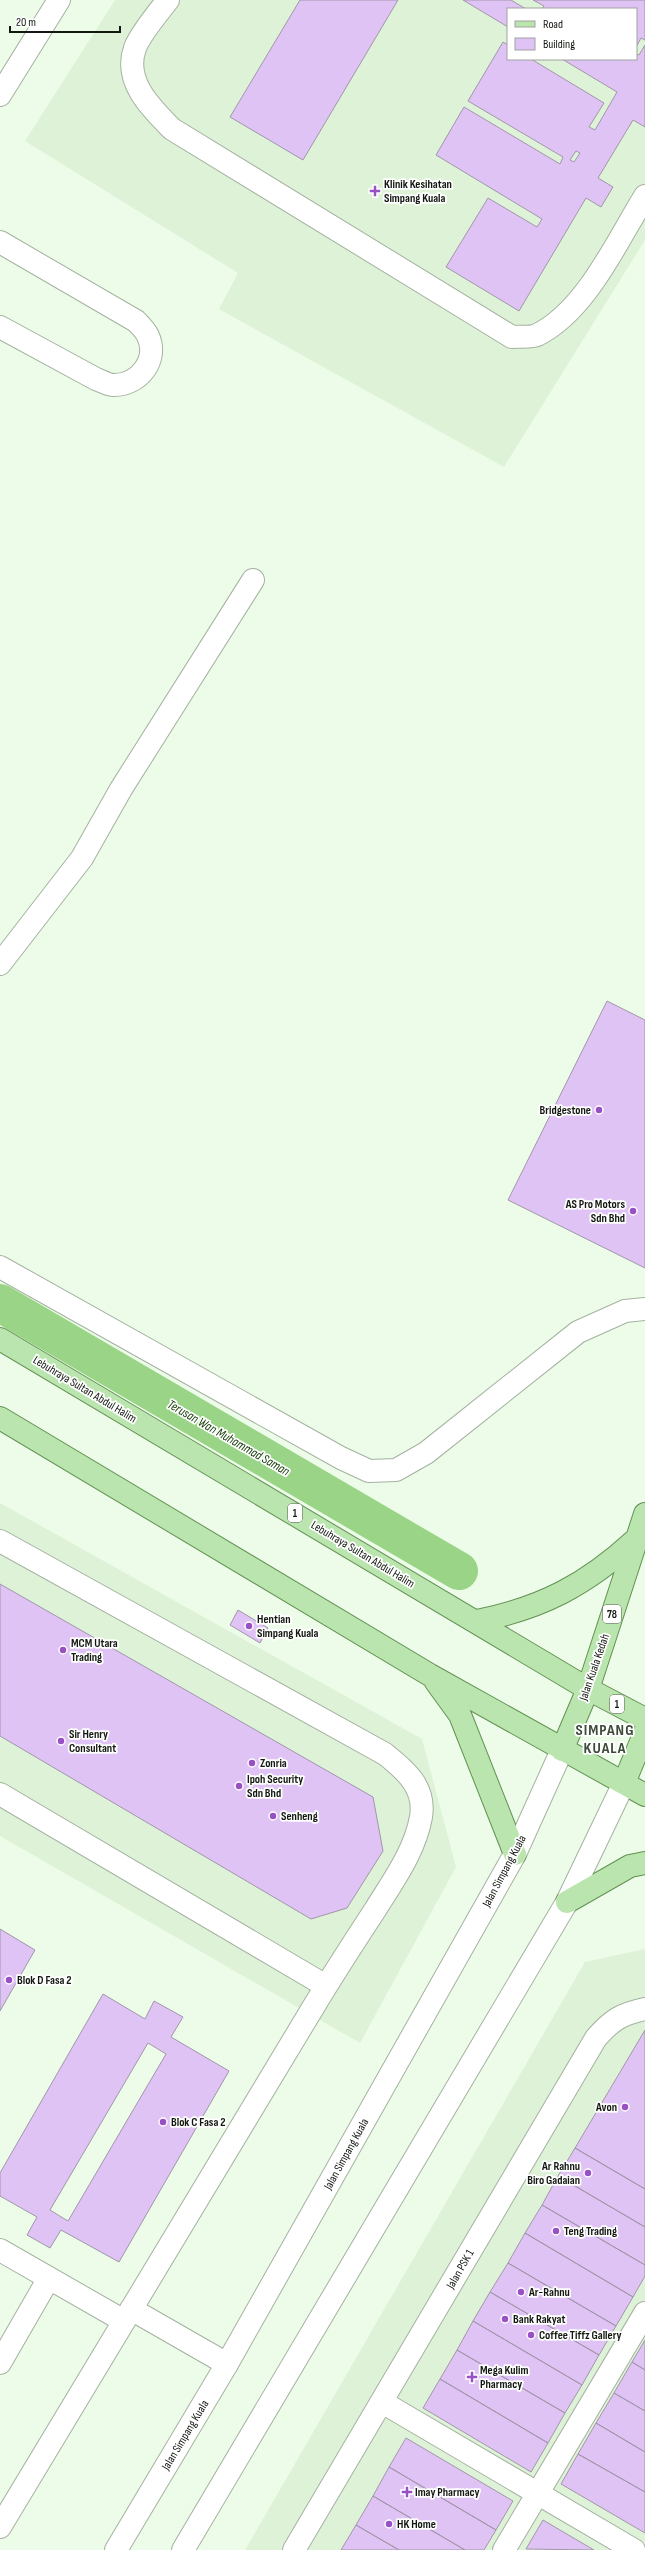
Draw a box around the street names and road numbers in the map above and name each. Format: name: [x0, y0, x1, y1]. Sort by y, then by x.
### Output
street label: Lebuhraya Sultan Abdul Halim: [30, 1353, 140, 1426]
road number: 1: [288, 1504, 302, 1522]
street label: Lebuhraya Sultan Abdul Halim: [308, 1518, 418, 1591]
road number: 78: [603, 1605, 621, 1623]
street label: Jalan Kuala Kedah: [576, 1632, 613, 1703]
road number: 1: [610, 1695, 624, 1713]
street label: Jalan Simpang Kuala: [479, 1832, 530, 1911]
street label: Jalan Simpang Kuala: [320, 2116, 372, 2193]
street label: Jalan PSK 1: [443, 2246, 478, 2292]
street label: Jalan Simpang Kuala: [158, 2397, 212, 2474]

